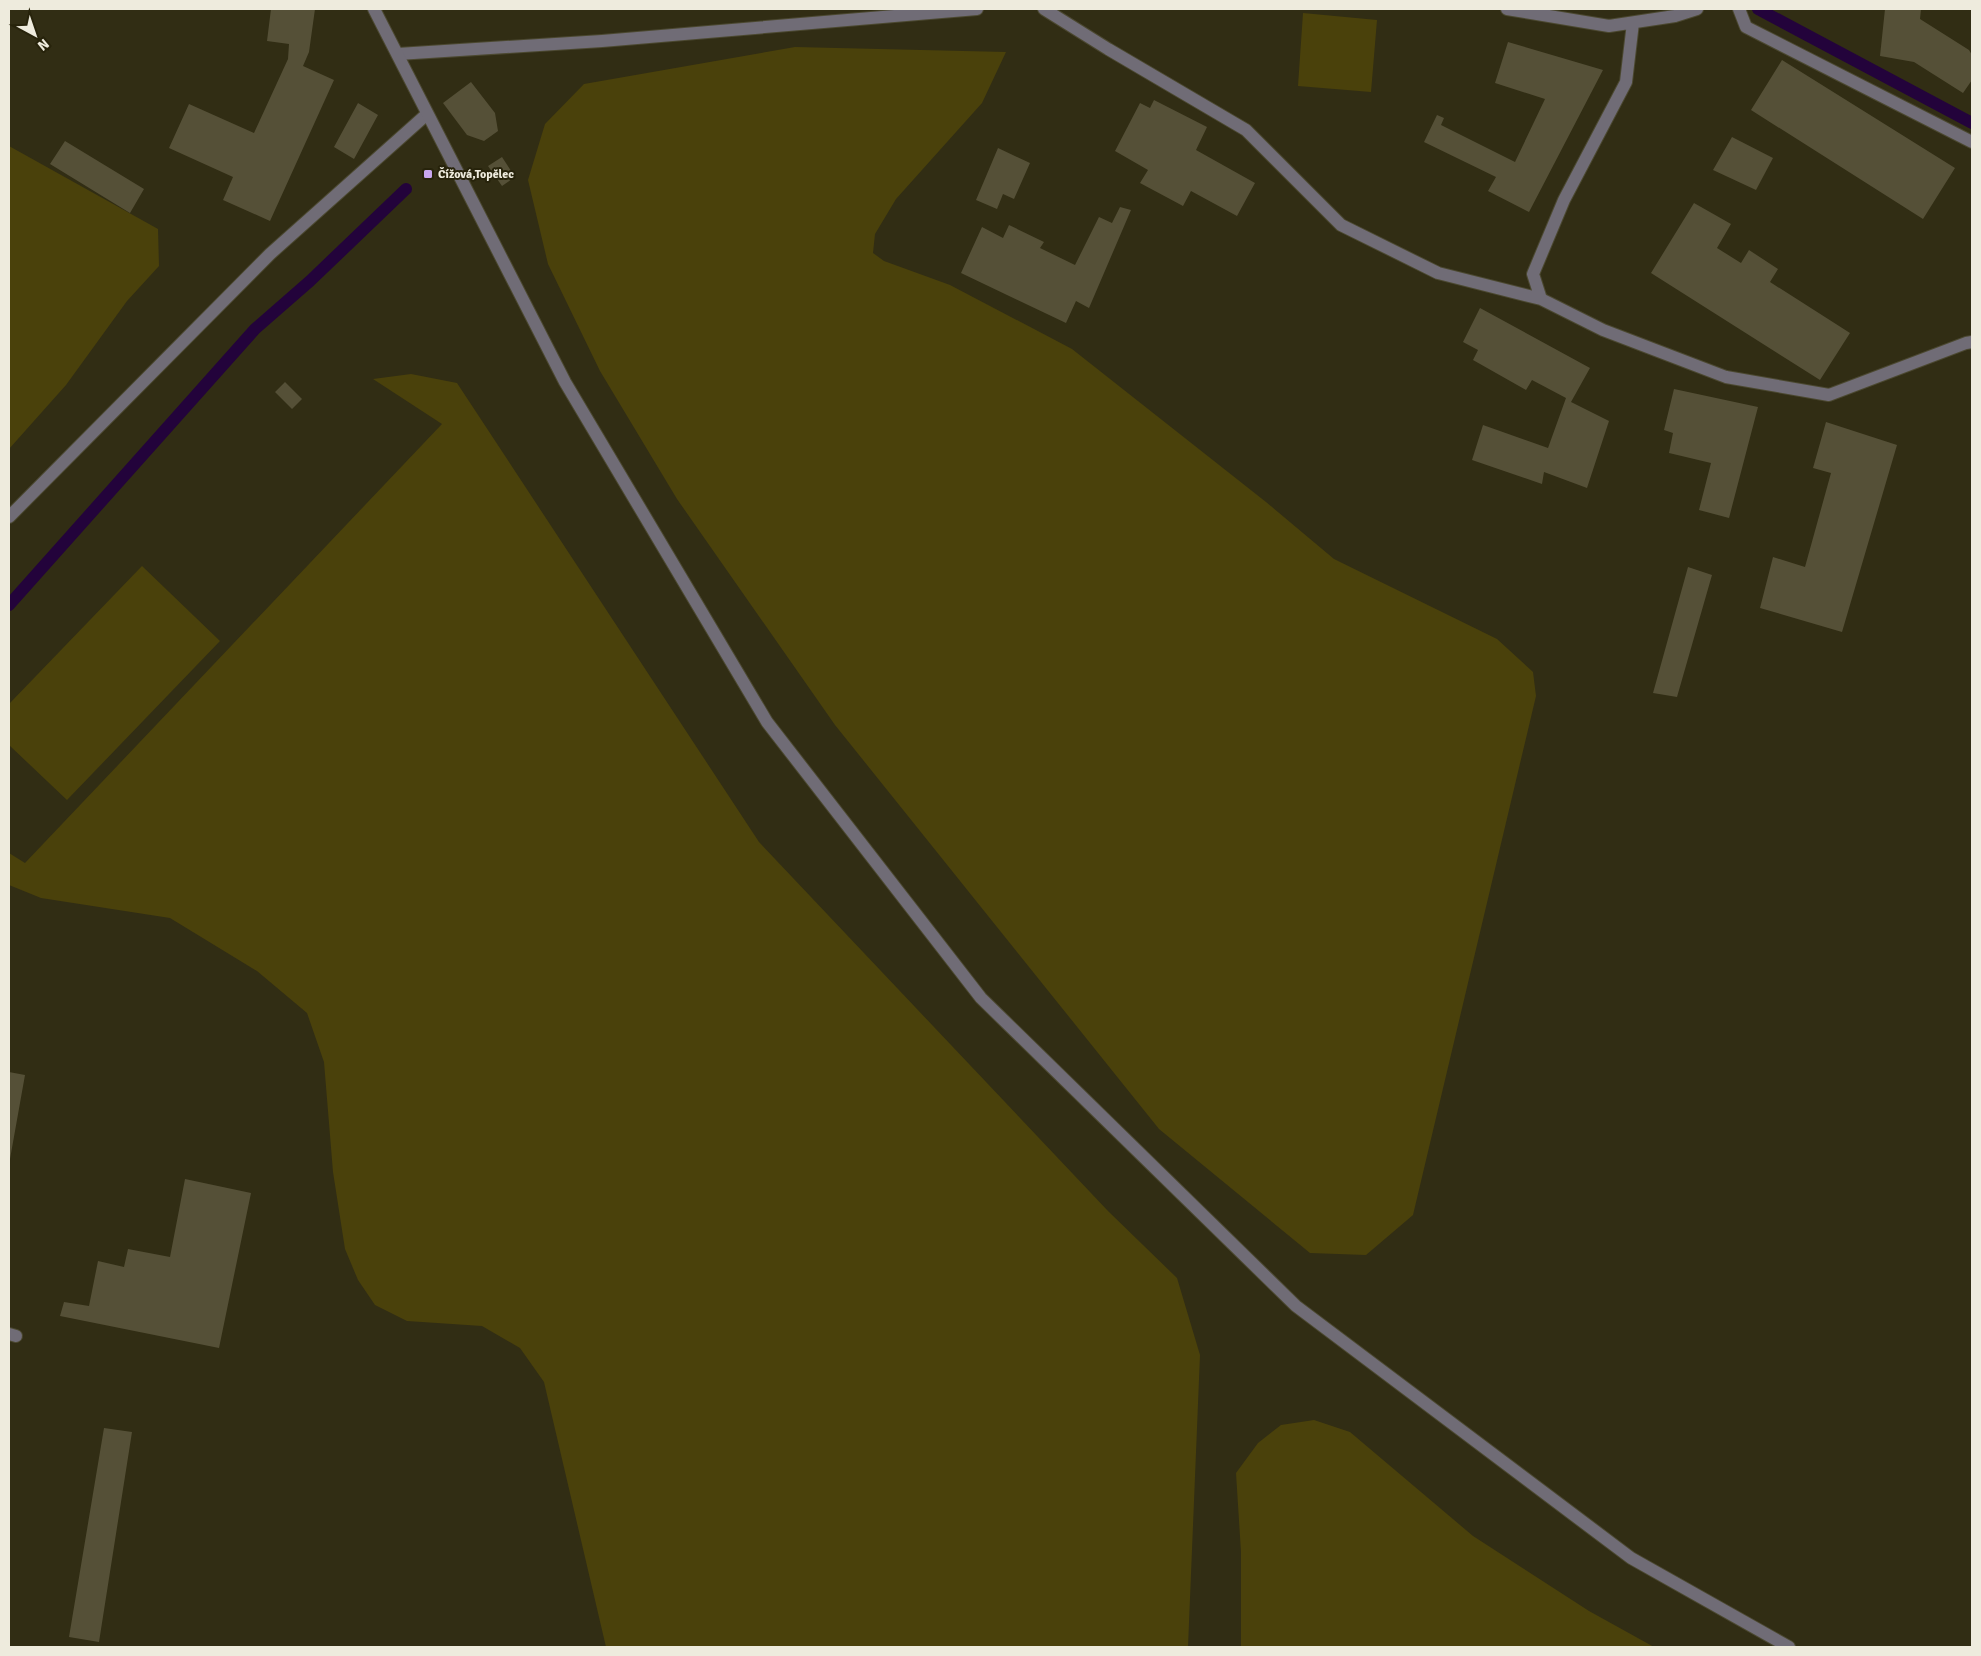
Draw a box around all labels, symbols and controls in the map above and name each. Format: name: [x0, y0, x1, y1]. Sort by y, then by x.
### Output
north arrow: [10, 10, 60, 60]
text: N: [34, 35, 52, 54]
place label: Čížová,Topělec: [438, 166, 514, 182]
marker: Čížová,Topělec: [422, 168, 434, 180]

